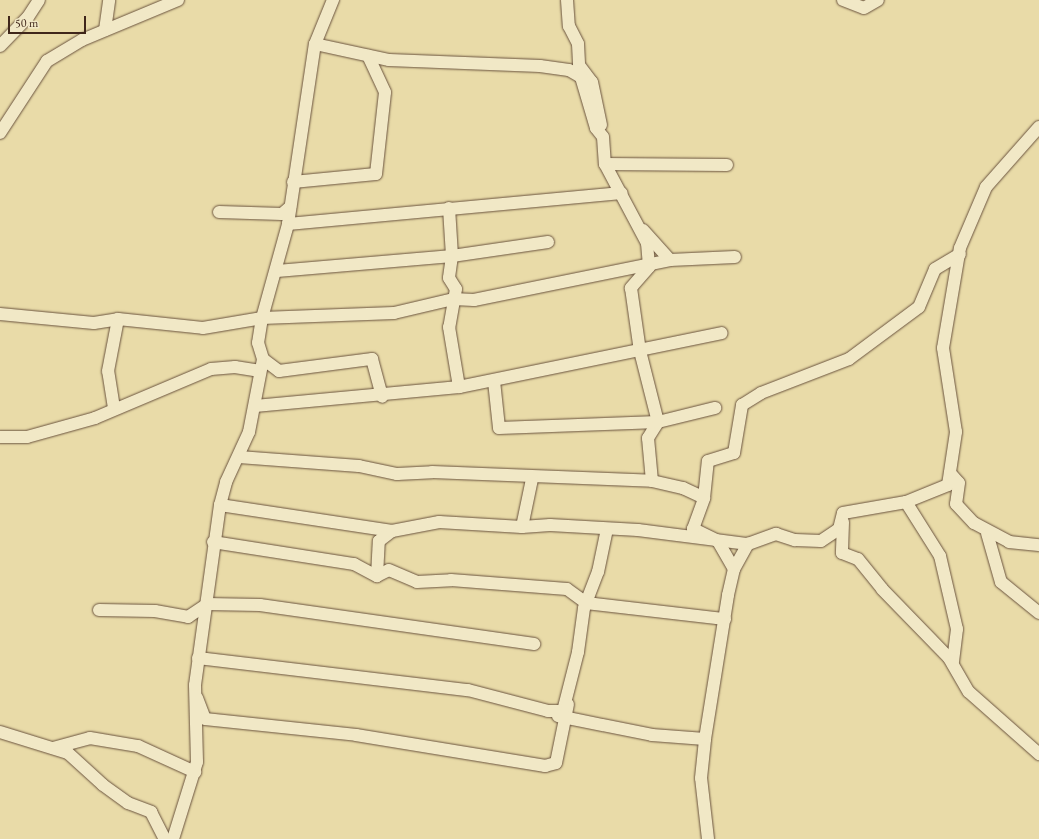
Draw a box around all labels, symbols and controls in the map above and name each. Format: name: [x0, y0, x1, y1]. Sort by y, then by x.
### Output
scale bar: [10, 8, 88, 34]
text: 50 m: [15, 15, 38, 31]

